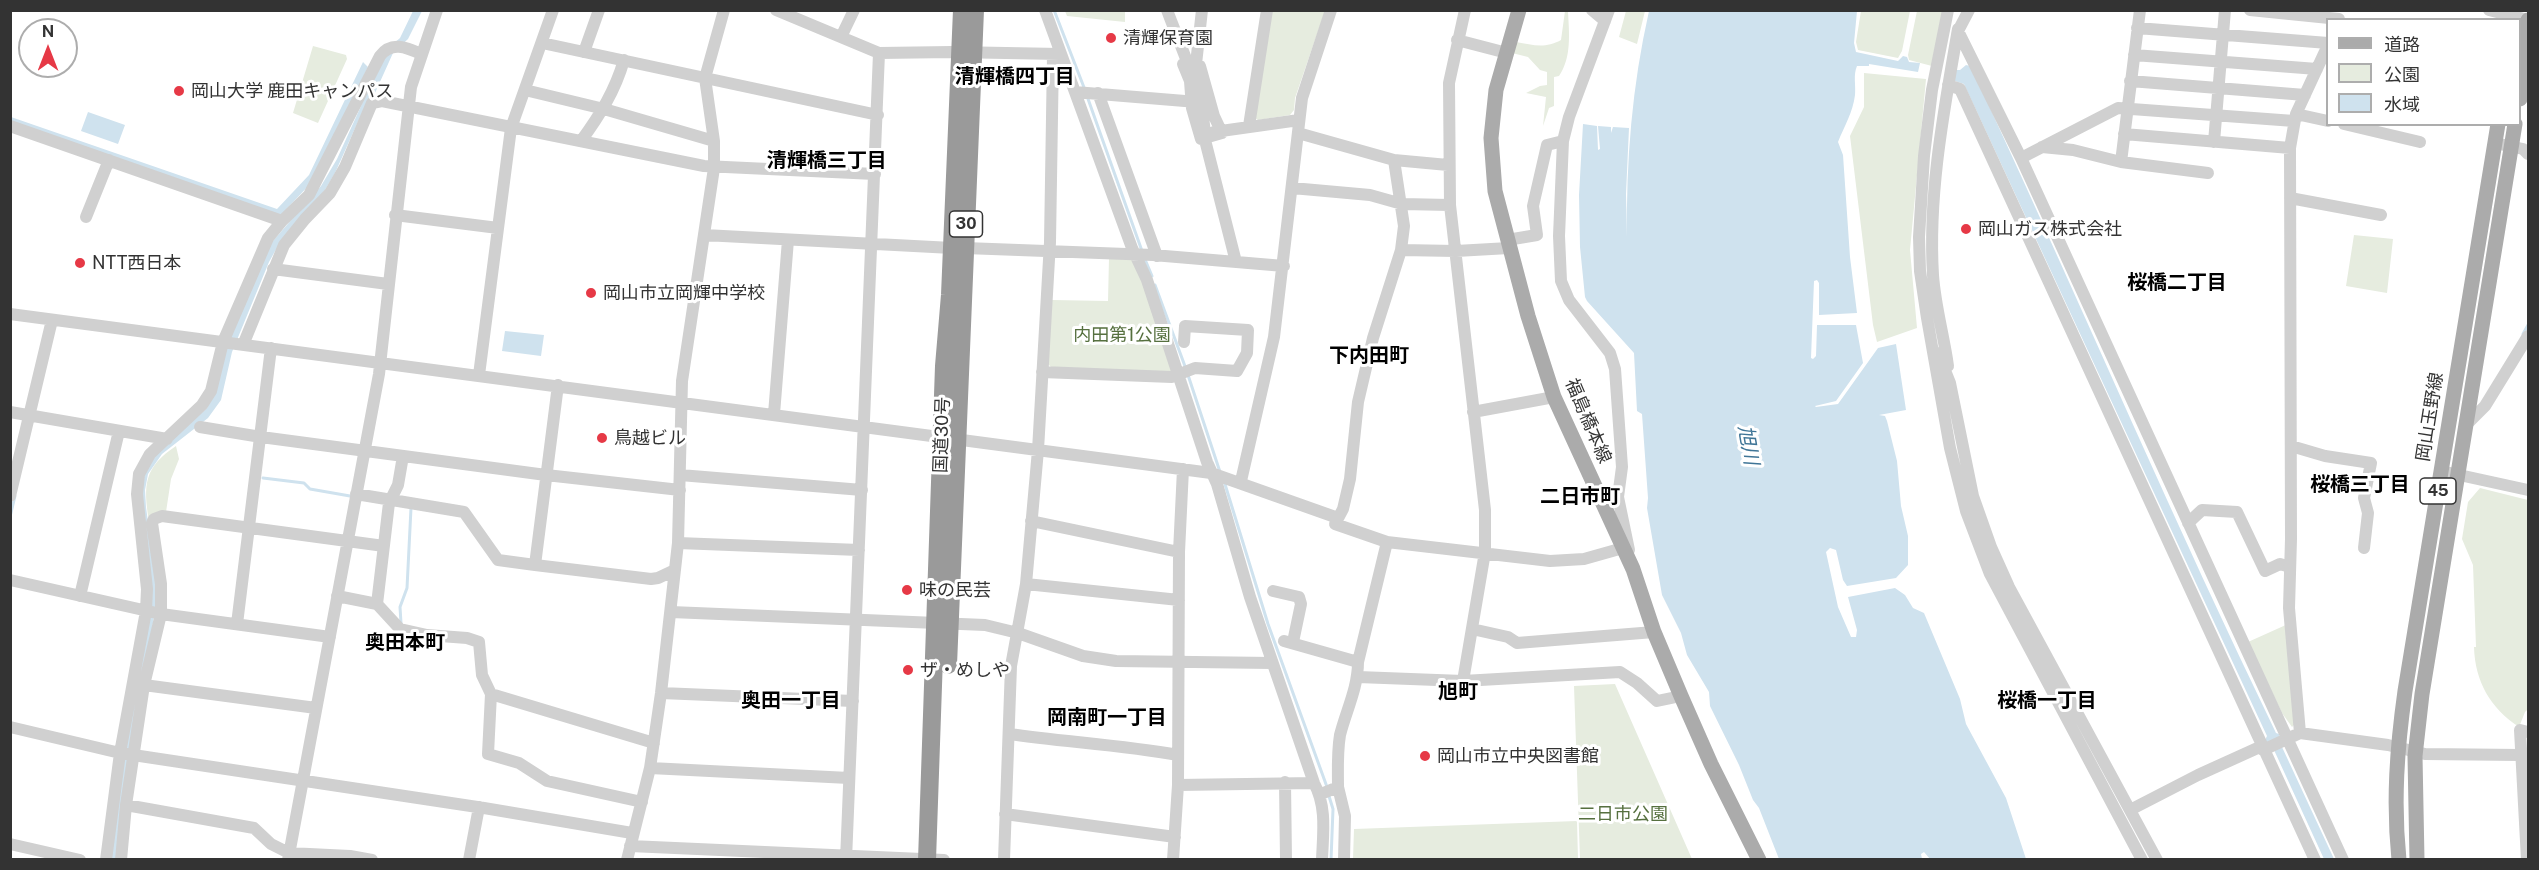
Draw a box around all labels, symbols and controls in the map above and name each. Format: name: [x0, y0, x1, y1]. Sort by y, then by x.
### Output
north arrow: [18, 18, 78, 78]
legend: [2326, 18, 2521, 126]
text: N: [42, 22, 54, 41]
place label: 清輝保育園: [1123, 27, 1213, 49]
marker: 清輝保育園: [1104, 31, 1118, 45]
text: 道路: [2384, 34, 2420, 55]
text: 公園: [2384, 64, 2420, 85]
district label: 清輝橋四丁目: [955, 65, 1075, 89]
place label: 岡山大学 鹿田キャンパス: [191, 80, 393, 102]
marker: 岡山大学 鹿田キャンパス: [172, 84, 186, 98]
text: 水域: [2384, 94, 2420, 115]
district label: 清輝橋三丁目: [767, 149, 887, 173]
road number: 30: [950, 211, 982, 237]
place label: 岡山ガス株式会社: [1978, 218, 2122, 240]
marker: 岡山ガス株式会社: [1959, 222, 1973, 236]
place label: NTT西日本: [92, 252, 181, 274]
marker: NTT西日本: [73, 256, 87, 270]
district label: 桜橋二丁目: [2127, 271, 2227, 295]
place label: 岡山市立岡輝中学校: [603, 282, 765, 304]
marker: 岡山市立岡輝中学校: [584, 286, 598, 300]
park label: 内田第1公園: [1073, 324, 1171, 346]
district label: 下内田町: [1329, 344, 1409, 368]
street label: 岡山玉野線: [2412, 371, 2448, 463]
street label: 福島橋本線: [1560, 375, 1616, 467]
street label: 国道30号: [930, 397, 954, 473]
water label: 旭川: [1733, 423, 1763, 467]
place label: 鳥越ビル: [614, 427, 686, 449]
marker: 鳥越ビル: [595, 431, 609, 445]
district label: 桜橋三丁目: [2310, 473, 2410, 497]
road number: 45: [2420, 478, 2456, 504]
district label: 二日市町: [1540, 485, 1620, 509]
place label: 味の民芸: [919, 579, 991, 601]
marker: 味の民芸: [900, 583, 914, 597]
district label: 奥田本町: [365, 631, 445, 655]
place label: ザ・めしや: [920, 659, 1010, 681]
marker: ザ・めしや: [901, 663, 915, 677]
district label: 旭町: [1438, 680, 1478, 704]
district label: 奥田一丁目: [741, 689, 841, 713]
district label: 桜橋一丁目: [1997, 689, 2097, 713]
district label: 岡南町一丁目: [1047, 706, 1167, 730]
place label: 岡山市立中央図書館: [1437, 745, 1599, 767]
marker: 岡山市立中央図書館: [1418, 749, 1432, 763]
park label: 二日市公園: [1578, 803, 1668, 825]

